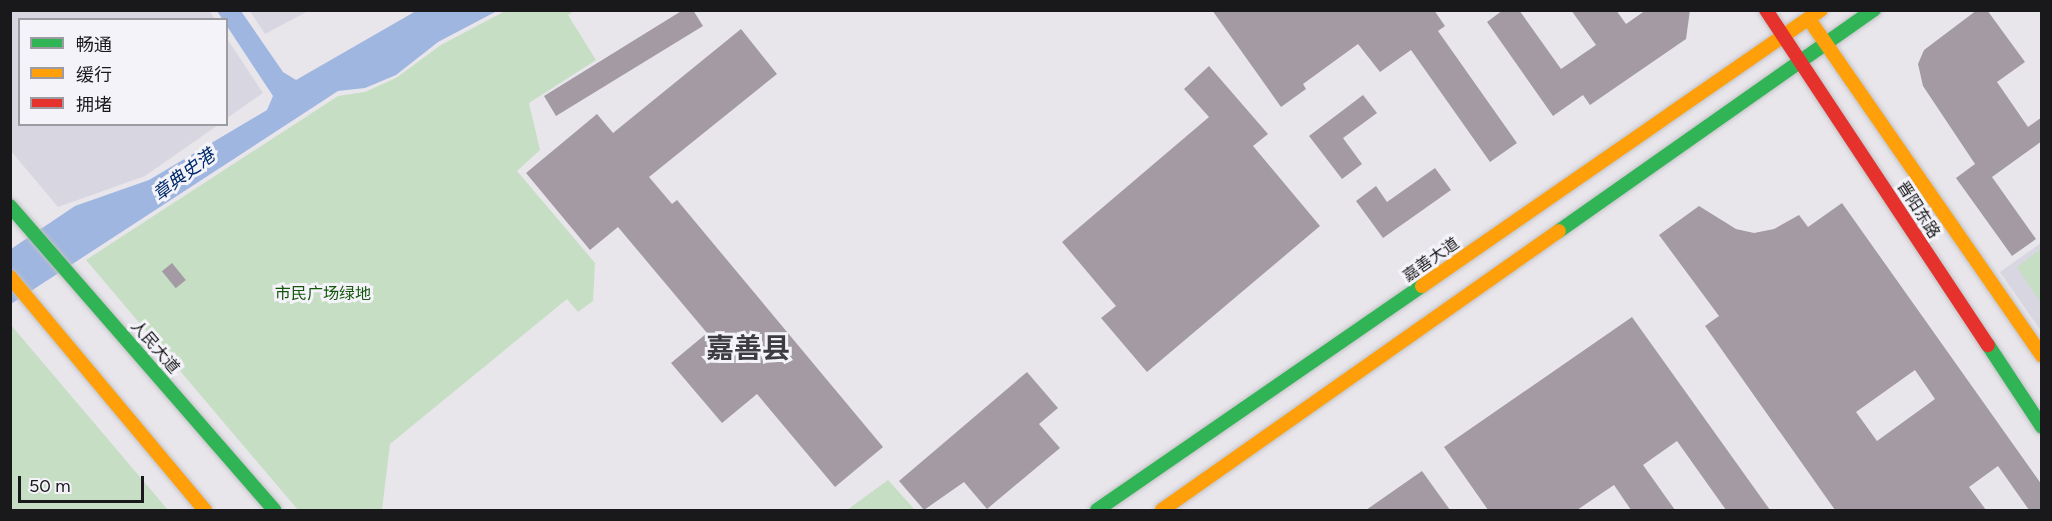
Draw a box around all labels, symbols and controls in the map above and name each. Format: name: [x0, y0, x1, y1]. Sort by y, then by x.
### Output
legend: [18, 18, 228, 126]
text: 畅通: [76, 34, 112, 56]
text: 缓行: [76, 64, 112, 86]
text: 拥堵: [76, 94, 112, 116]
water label: 章典史港: [149, 145, 219, 205]
street label: 晋阳东路: [1893, 178, 1943, 242]
street label: 嘉善大道: [1399, 234, 1463, 286]
park label: 市民广场绿地: [275, 284, 371, 304]
street label: 人民大道: [127, 317, 183, 377]
district label: 嘉善县: [706, 331, 790, 365]
scale bar: [21, 464, 147, 502]
text: 50 m: [29, 475, 71, 497]

